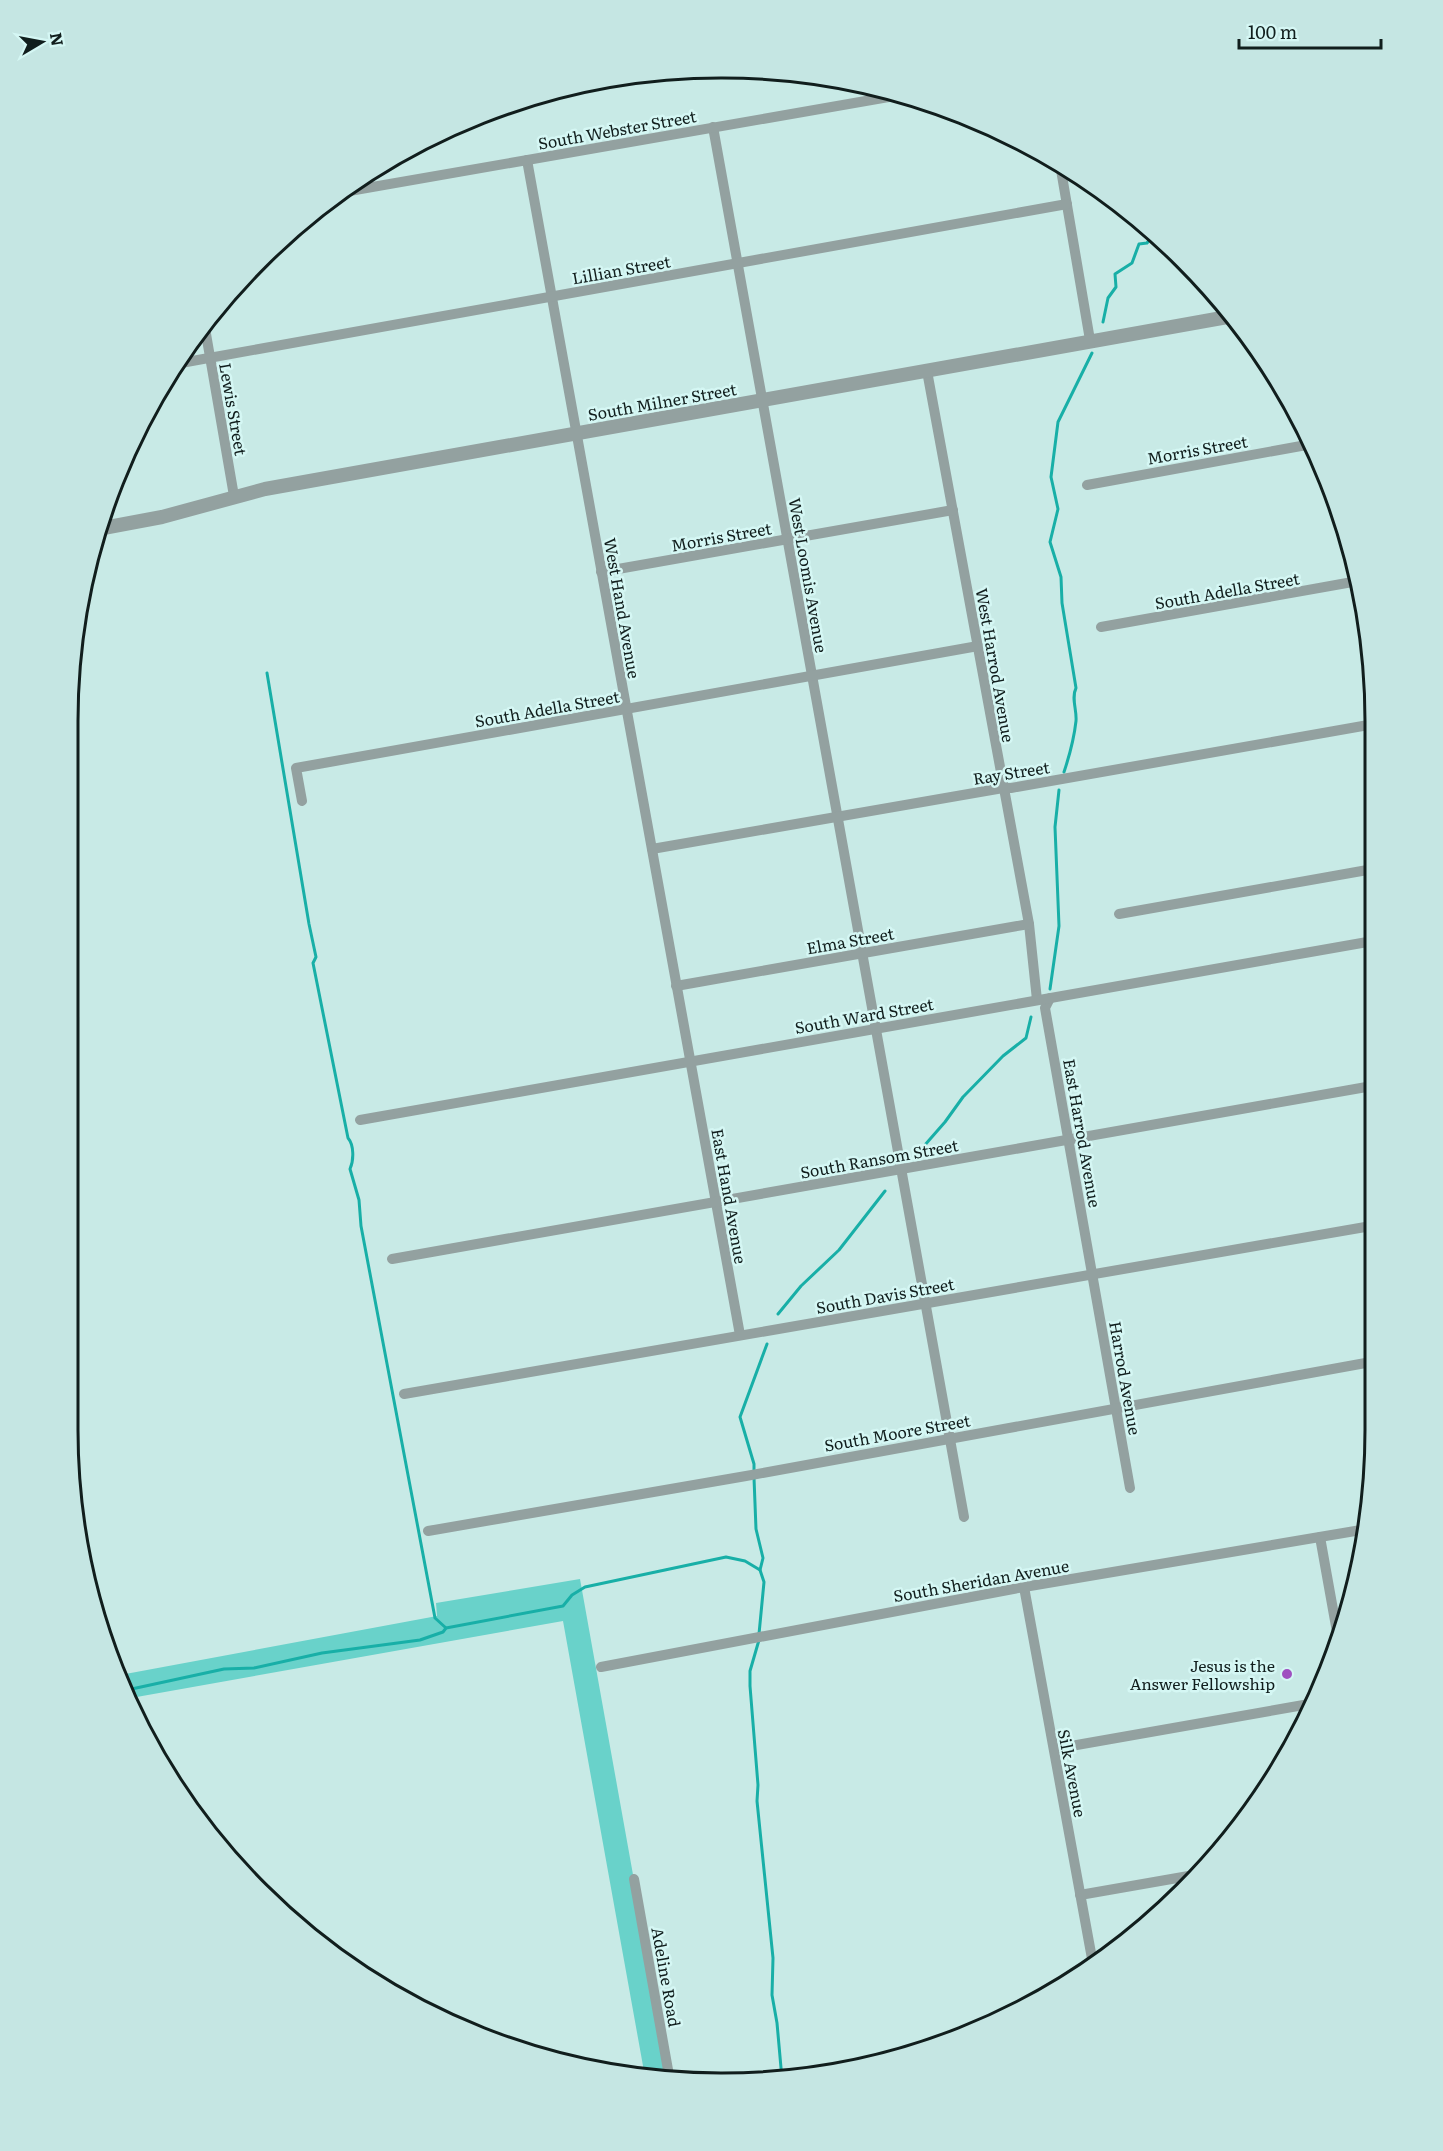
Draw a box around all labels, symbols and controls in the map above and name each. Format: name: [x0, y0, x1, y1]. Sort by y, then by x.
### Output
north arrow: [12, 12, 72, 72]
scale bar: [1239, 12, 1382, 50]
text: 100 m: [1248, 18, 1297, 45]
text: N: [45, 31, 71, 48]
street label: South Webster Street: [536, 103, 699, 155]
street label: Lillian Street: [570, 248, 673, 289]
street label: Lewis Street: [214, 361, 254, 458]
street label: South Milner Street: [586, 376, 739, 426]
street label: Morris Street: [1145, 428, 1250, 470]
street label: West Loomis Avenue: [784, 496, 834, 654]
street label: Morris Street: [669, 515, 774, 557]
street label: West Hand Avenue: [599, 536, 647, 680]
street label: South Adella Street: [1153, 565, 1302, 615]
street label: West Harrod Avenue: [971, 586, 1021, 744]
street label: South Adella Street: [473, 683, 622, 733]
street label: Ray Street: [971, 754, 1052, 790]
street label: Elma Street: [804, 920, 896, 960]
street label: South Ward Street: [793, 991, 936, 1039]
street label: East Harrod Avenue: [1058, 1057, 1108, 1209]
street label: East Hand Avenue: [706, 1126, 754, 1266]
street label: South Ransom Street: [798, 1132, 960, 1184]
street label: South Davis Street: [814, 1271, 957, 1319]
street label: Harrod Avenue: [1104, 1319, 1148, 1437]
street label: South Moore Street: [822, 1407, 972, 1457]
street label: South Sheridan Avenue: [891, 1553, 1071, 1607]
place label: Jesus is the Answer Fellowship: [1130, 1653, 1275, 1695]
marker: Jesus is the Answer Fellowship: [1280, 1667, 1294, 1681]
street label: Silk Avenue: [1053, 1727, 1093, 1819]
street label: Adeline Road: [646, 1925, 688, 2029]

